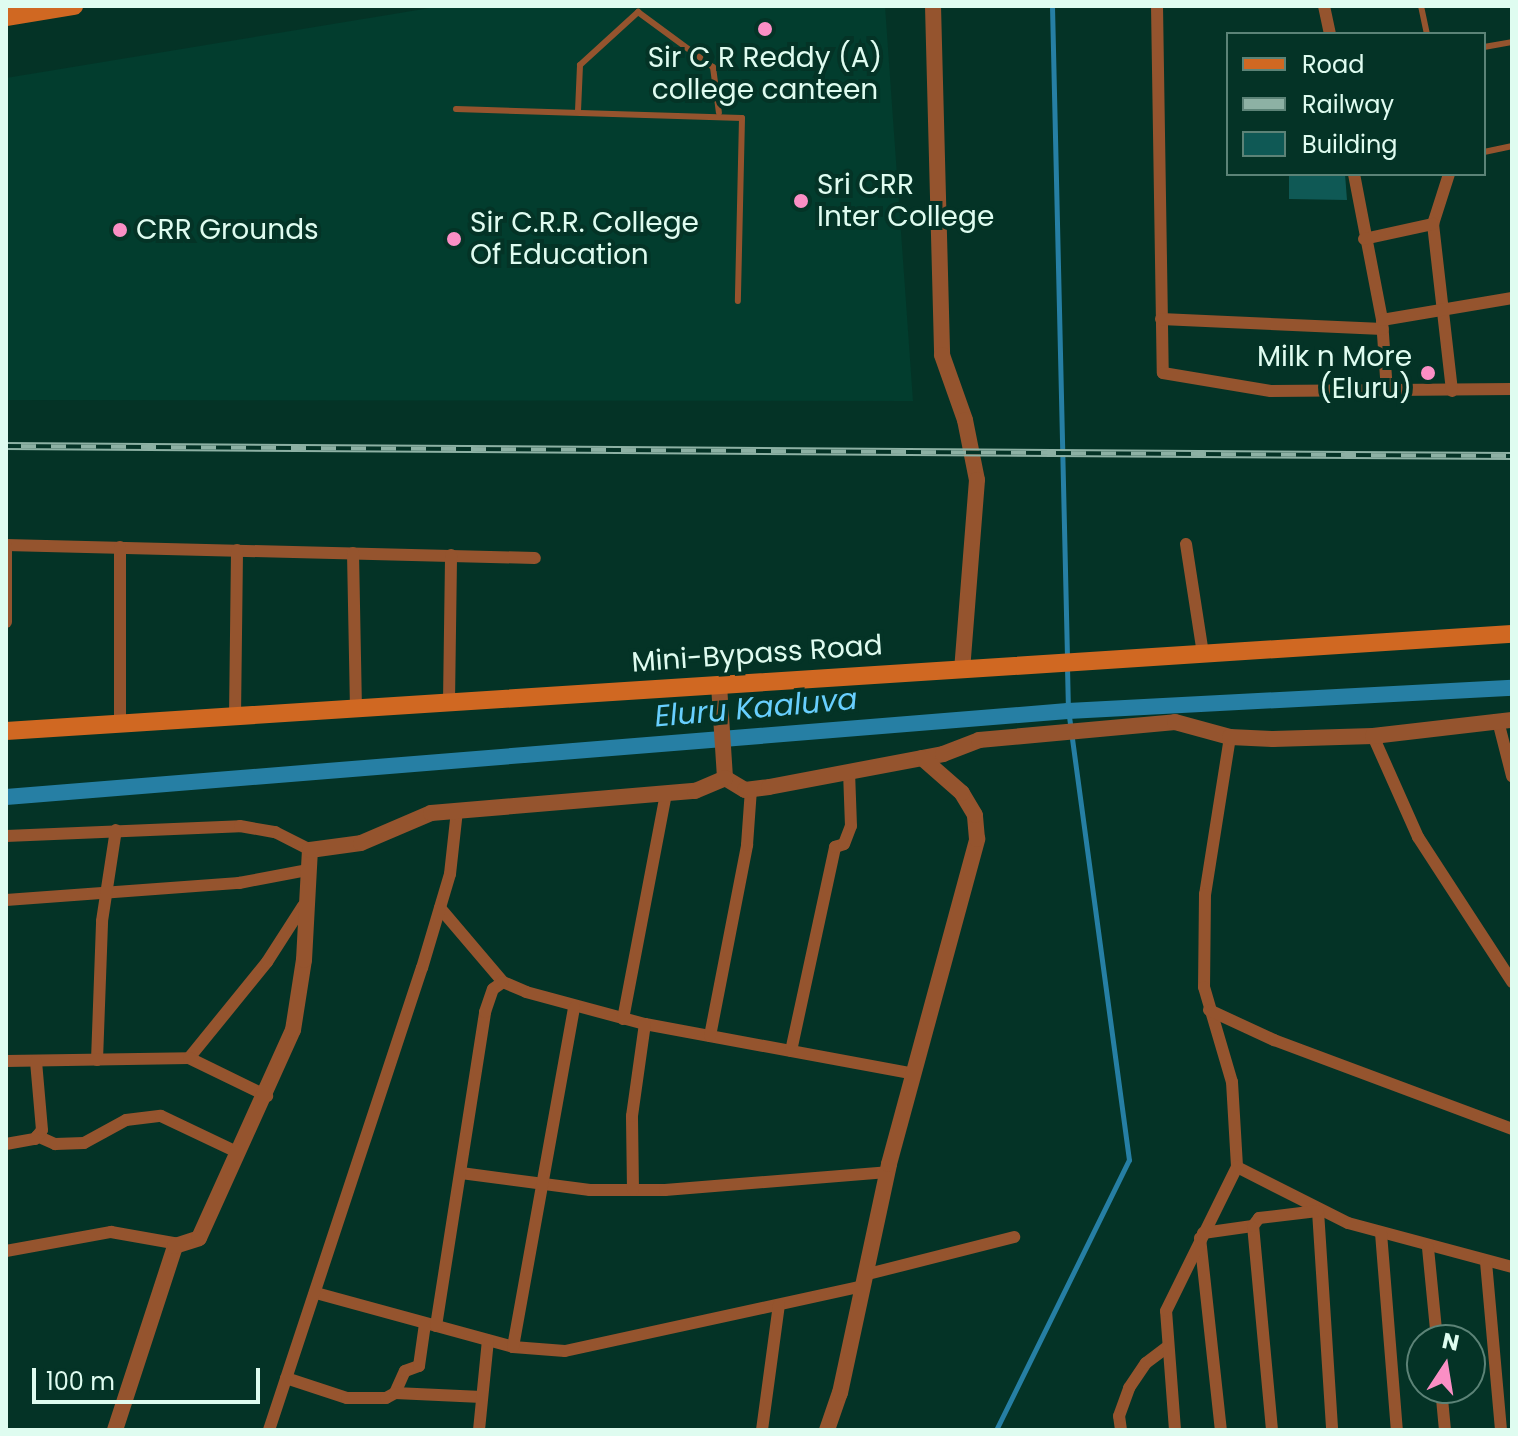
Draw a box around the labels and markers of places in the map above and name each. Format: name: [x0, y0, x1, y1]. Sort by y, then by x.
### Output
marker: Sir C R Reddy (A) college canteen: [756, 20, 774, 38]
place label: Sir C R Reddy (A) college canteen: [648, 41, 882, 107]
place label: Sri CRR Inter College: [817, 168, 994, 234]
marker: Sri CRR Inter College: [792, 192, 810, 210]
place label: Sir C.R.R. College Of Education: [470, 206, 699, 272]
place label: CRR Grounds: [136, 213, 319, 247]
marker: CRR Grounds: [111, 221, 129, 239]
marker: Sir C.R.R. College Of Education: [445, 230, 463, 248]
place label: Milk n More (Eluru): [1257, 340, 1412, 406]
marker: Milk n More (Eluru): [1419, 364, 1437, 382]

